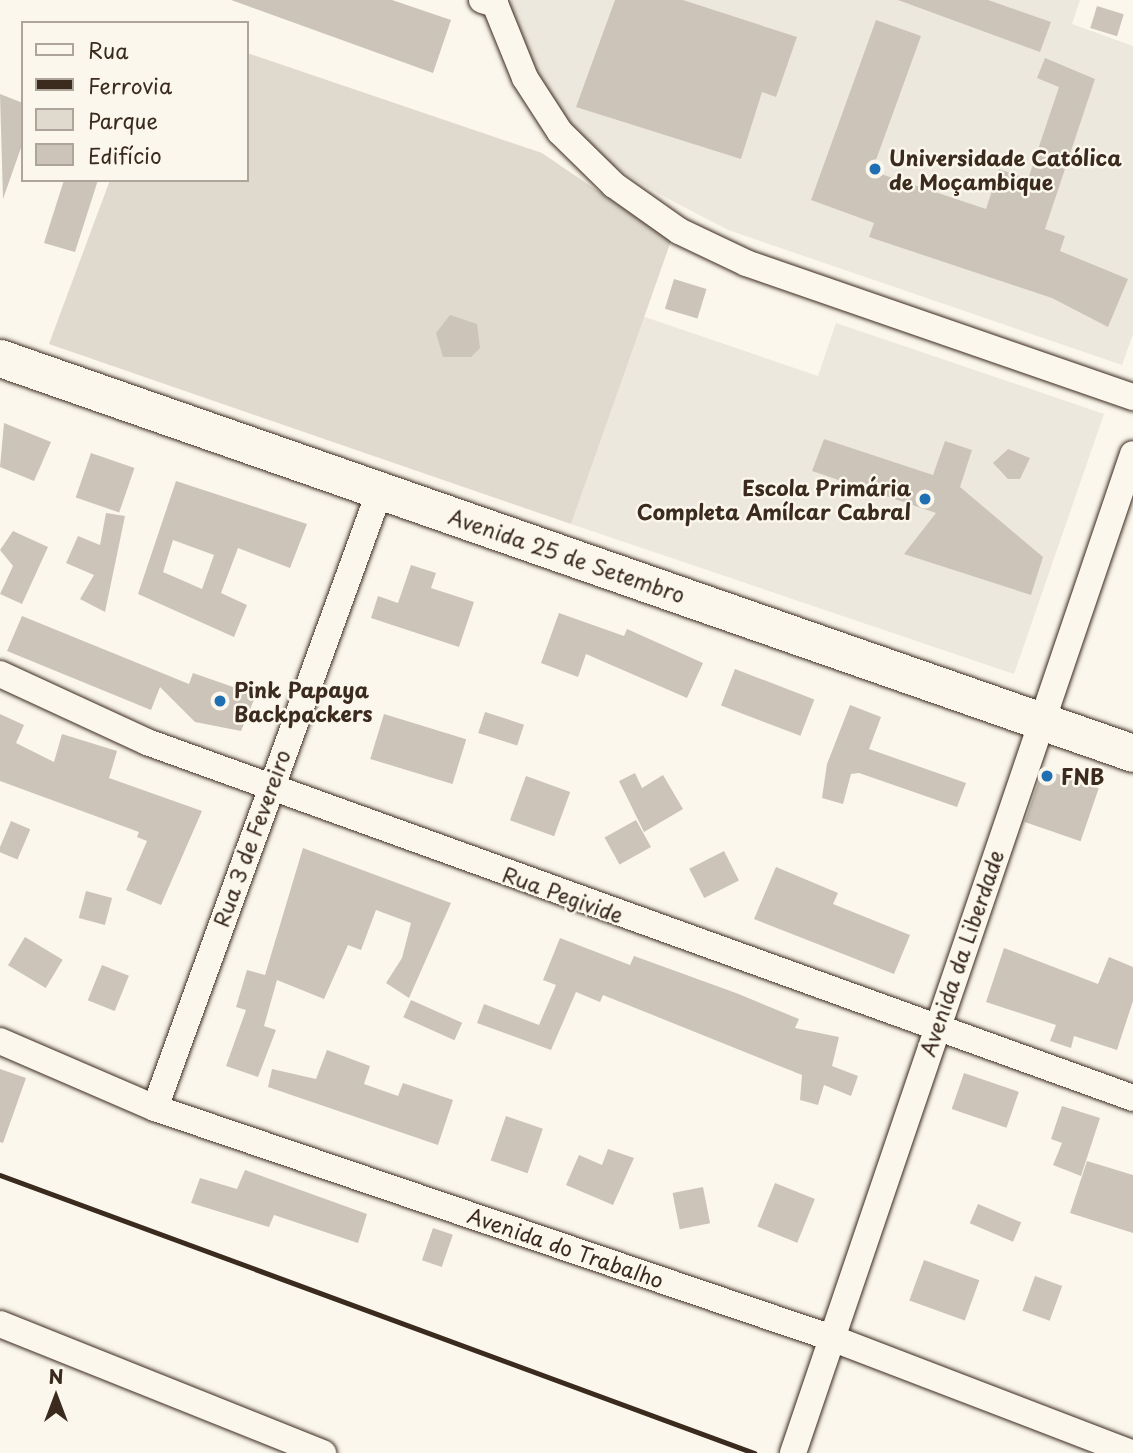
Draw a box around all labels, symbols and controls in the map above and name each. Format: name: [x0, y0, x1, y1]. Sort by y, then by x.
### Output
legend: [21, 21, 248, 182]
text: Rua: [88, 34, 128, 66]
text: Ferrovia: [88, 69, 172, 101]
text: Parque: [88, 104, 158, 136]
text: Edifício: [88, 139, 162, 171]
place label: Universidade Católica de Moçambique: [889, 144, 1121, 194]
marker: Universidade Católica de Moçambique: [867, 161, 883, 177]
place label: Escola Primária Completa Amílcar Cabral: [637, 474, 911, 524]
marker: Escola Primária Completa Amílcar Cabral: [917, 491, 933, 507]
street label: Avenida 25 de Setembro: [446, 503, 688, 607]
place label: Pink Papaya Backpackers: [234, 676, 372, 726]
marker: Pink Papaya Backpackers: [212, 693, 228, 709]
street label: Rua 3 de Fevereiro: [207, 745, 295, 931]
place label: FNB: [1061, 763, 1104, 789]
marker: FNB: [1039, 768, 1055, 784]
street label: Avenida da Liberdade: [914, 846, 1008, 1060]
street label: Rua Pegivide: [499, 860, 627, 928]
street label: Avenida do Trabalho: [464, 1201, 668, 1293]
north arrow: [21, 1362, 91, 1432]
text: N: [48, 1362, 64, 1390]

